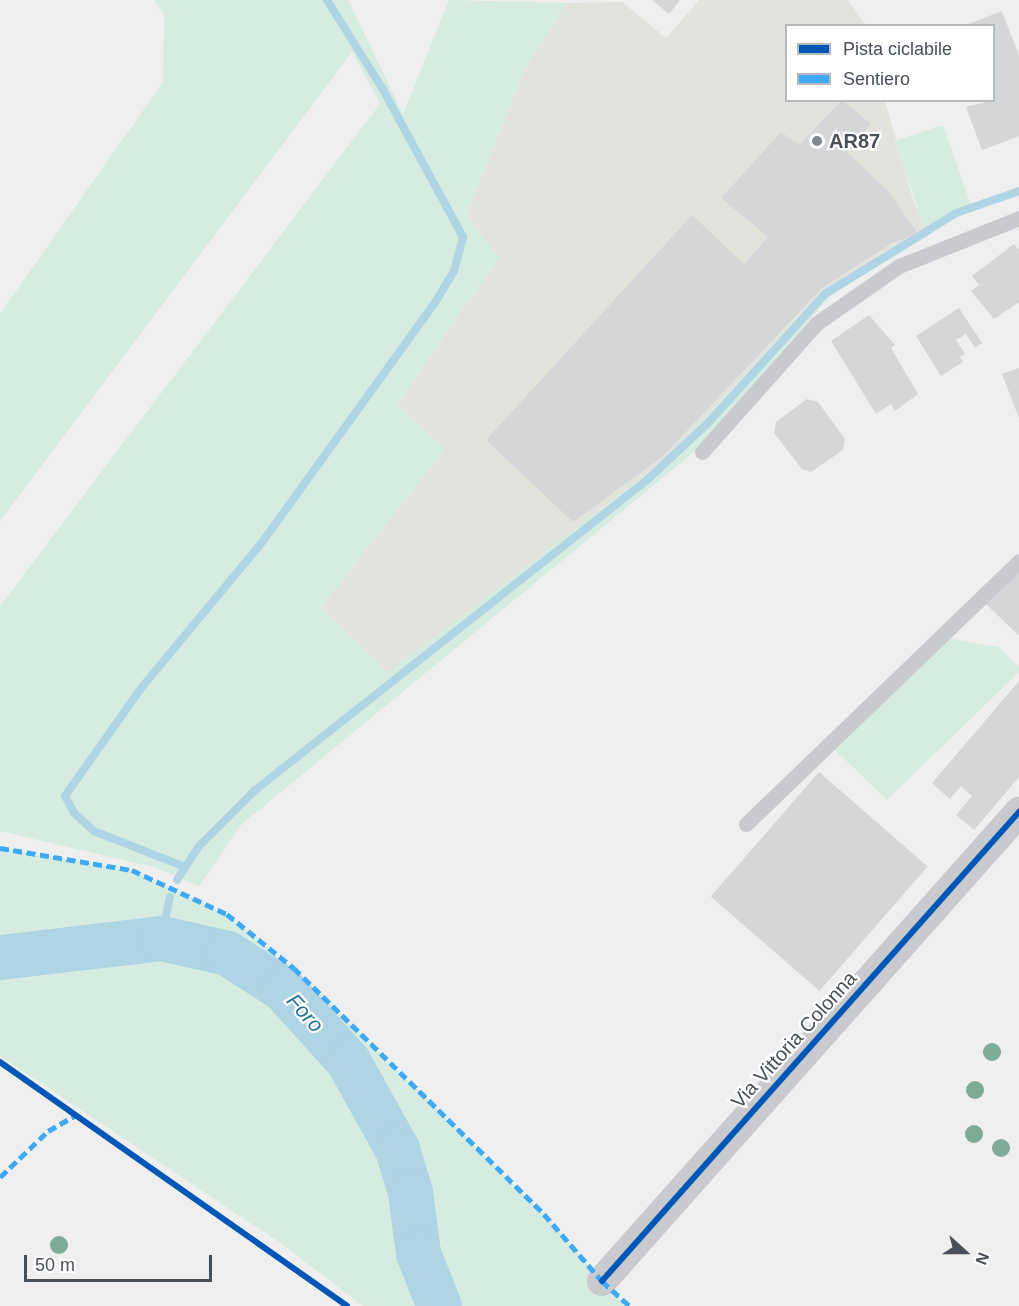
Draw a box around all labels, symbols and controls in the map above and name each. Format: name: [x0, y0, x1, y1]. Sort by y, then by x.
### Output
legend: [785, 24, 995, 102]
text: Pista ciclabile: [843, 39, 952, 59]
text: Sentiero: [843, 69, 910, 89]
place label: AR87: [829, 129, 880, 153]
marker: AR87: [810, 134, 824, 148]
street label: Via Vittoria Colonna: [726, 967, 862, 1113]
water label: Foro: [281, 989, 329, 1037]
north arrow: [935, 1222, 995, 1282]
scale bar: [27, 1243, 214, 1281]
text: N: [972, 1250, 992, 1267]
text: 50 m: [35, 1255, 75, 1275]

